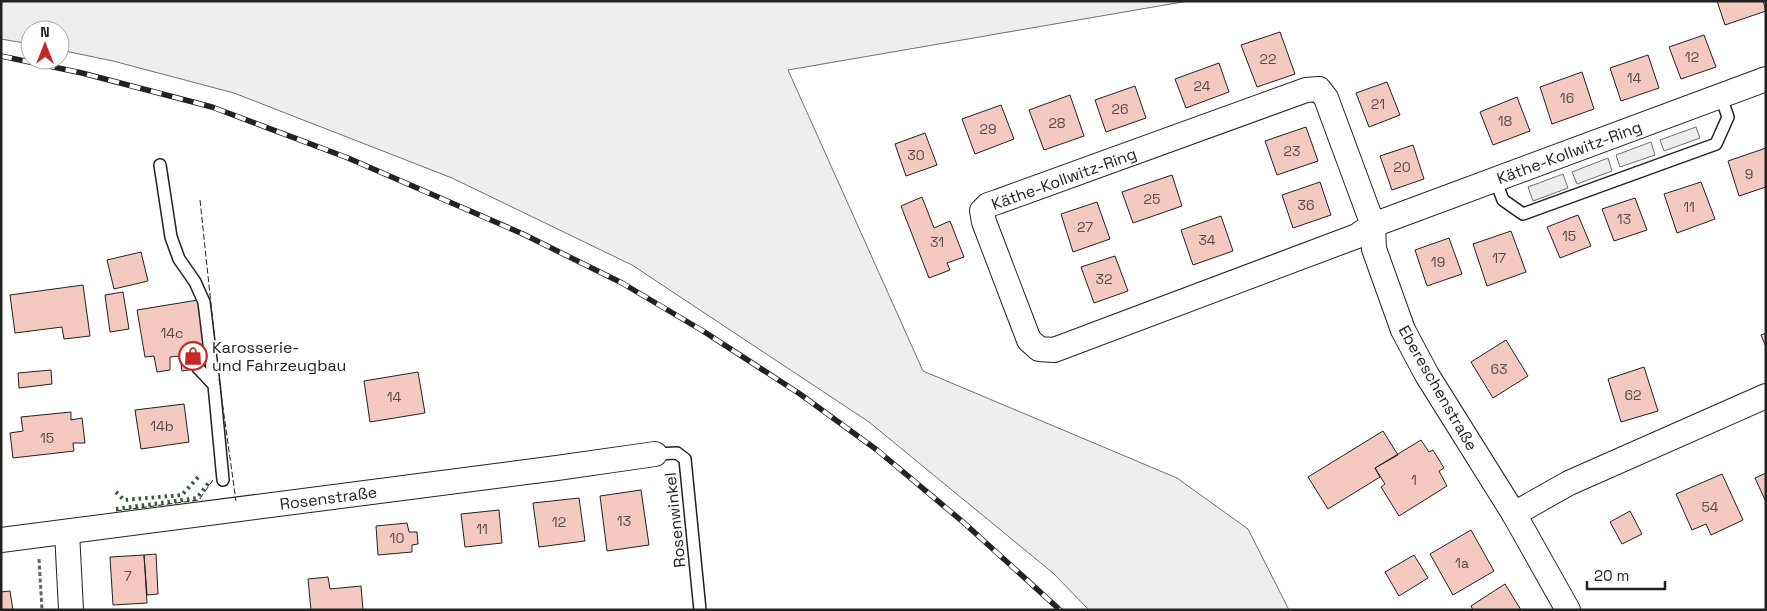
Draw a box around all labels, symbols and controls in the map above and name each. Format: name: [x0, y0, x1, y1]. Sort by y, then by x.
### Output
north arrow: [20, 20, 70, 70]
text: N: [40, 23, 50, 41]
house number: 12: [1685, 48, 1699, 66]
house number: 22: [1260, 50, 1276, 68]
house number: 14: [1627, 69, 1642, 87]
house number: 24: [1194, 77, 1211, 95]
house number: 16: [1560, 89, 1574, 107]
house number: 21: [1371, 95, 1385, 113]
house number: 26: [1111, 100, 1129, 118]
house number: 18: [1498, 112, 1513, 130]
house number: 28: [1048, 114, 1066, 132]
street label: Käthe-Kollwitz-Ring: [1494, 116, 1644, 189]
house number: 29: [980, 120, 996, 138]
house number: 23: [1284, 142, 1300, 160]
street label: Käthe-Kollwitz-Ring: [989, 143, 1139, 215]
house number: 30: [907, 146, 925, 164]
house number: 20: [1393, 158, 1411, 176]
house number: 9: [1745, 165, 1753, 183]
house number: 25: [1144, 190, 1160, 208]
house number: 36: [1297, 196, 1315, 214]
house number: 11: [1683, 198, 1695, 216]
house number: 13: [1617, 210, 1631, 228]
house number: 27: [1077, 218, 1093, 236]
house number: 15: [1562, 227, 1576, 245]
house number: 34: [1198, 231, 1216, 249]
house number: 31: [930, 233, 944, 251]
house number: 17: [1492, 249, 1506, 267]
house number: 19: [1431, 253, 1445, 271]
house number: 32: [1096, 270, 1112, 288]
street label: Ebereschenstraße: [1394, 322, 1482, 454]
house number: 14c: [161, 324, 183, 342]
place label: Karosserie- und Fahrzeugbau: [212, 337, 346, 376]
shop icon: Karosserie- und Fahrzeugbau: [178, 341, 208, 371]
house number: 63: [1490, 360, 1508, 378]
house number: 62: [1625, 386, 1641, 404]
house number: 14: [387, 388, 402, 406]
house number: 14b: [150, 417, 174, 435]
house number: 15: [40, 429, 54, 447]
street label: Rosenwinkel: [660, 471, 690, 569]
house number: 1: [1411, 471, 1417, 489]
street label: Rosenstraße: [278, 481, 378, 514]
house number: 54: [1701, 498, 1719, 516]
house number: 13: [617, 512, 631, 530]
house number: 12: [552, 513, 566, 531]
house number: 11: [476, 520, 488, 538]
house number: 10: [390, 529, 404, 547]
house number: 1a: [1455, 554, 1469, 572]
scale bar: [1587, 558, 1664, 590]
text: 20 m: [1594, 566, 1629, 585]
house number: 7: [124, 567, 132, 585]

